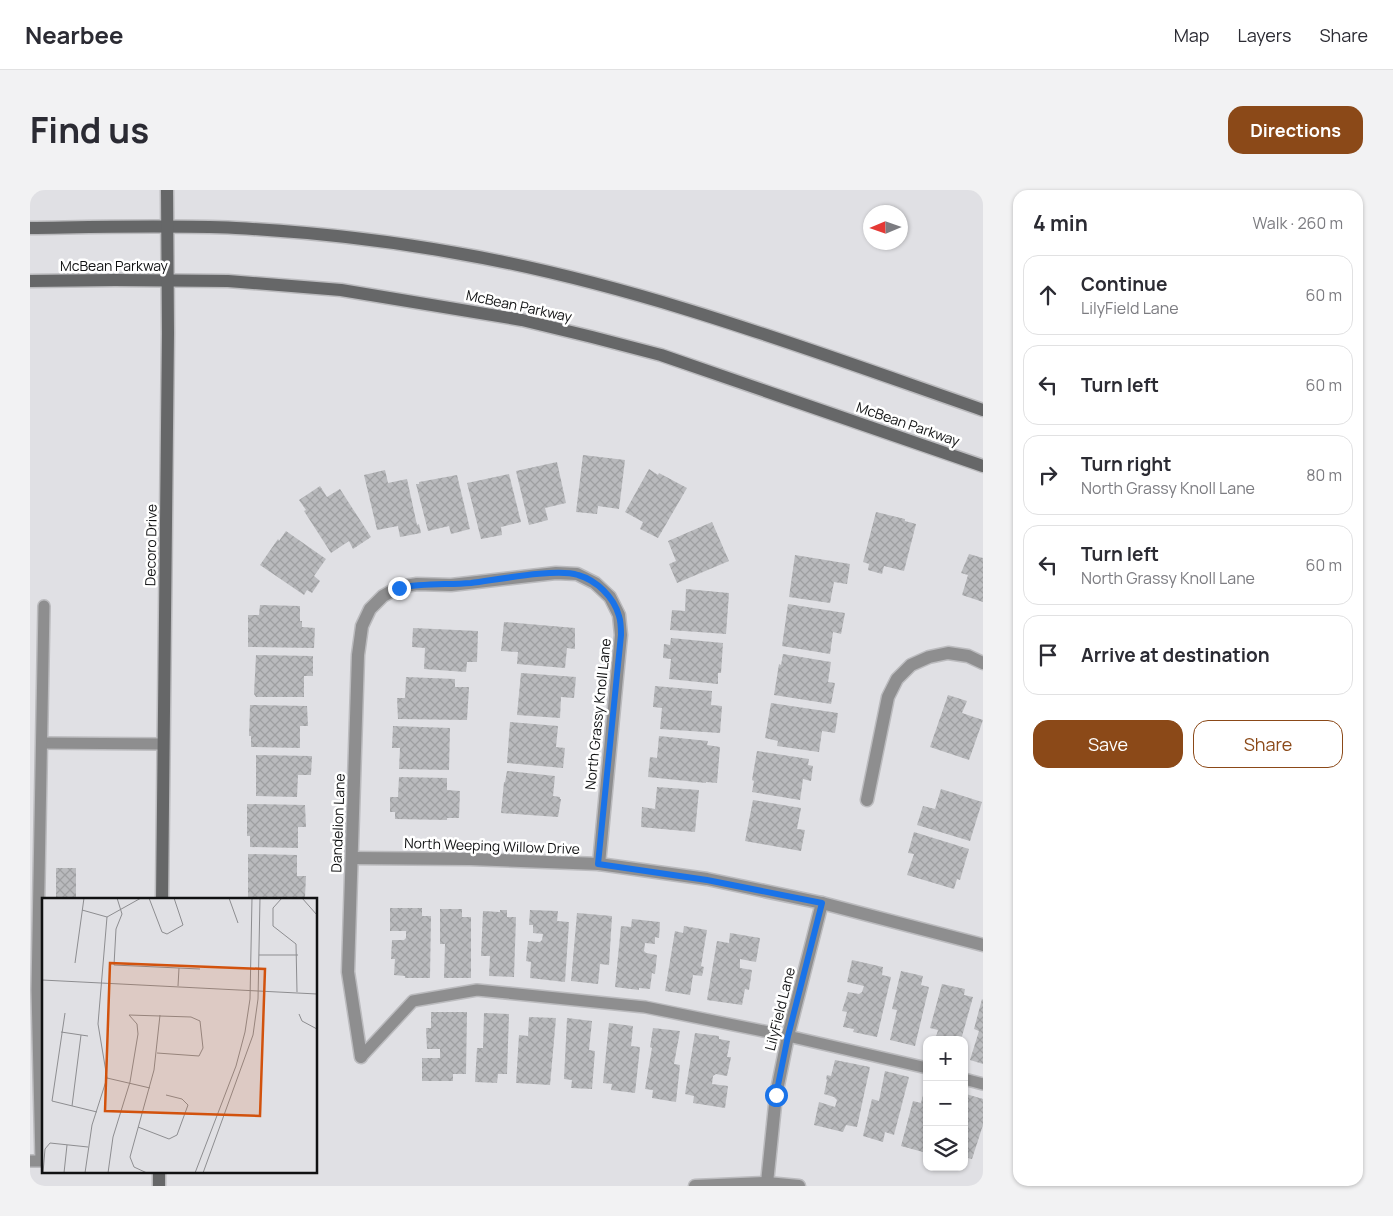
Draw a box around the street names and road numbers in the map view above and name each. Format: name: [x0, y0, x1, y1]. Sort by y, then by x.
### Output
street label: McBean Parkway: [60, 256, 169, 275]
street label: McBean Parkway: [464, 285, 574, 326]
street label: McBean Parkway: [854, 397, 963, 450]
street label: Decoro Drive: [140, 504, 161, 586]
street label: North Grassy Knoll Lane: [580, 637, 615, 791]
street label: Dandelion Lane: [326, 773, 349, 873]
street label: North Weeping Willow Drive: [404, 833, 580, 858]
street label: LilyField Lane: [760, 965, 799, 1053]

